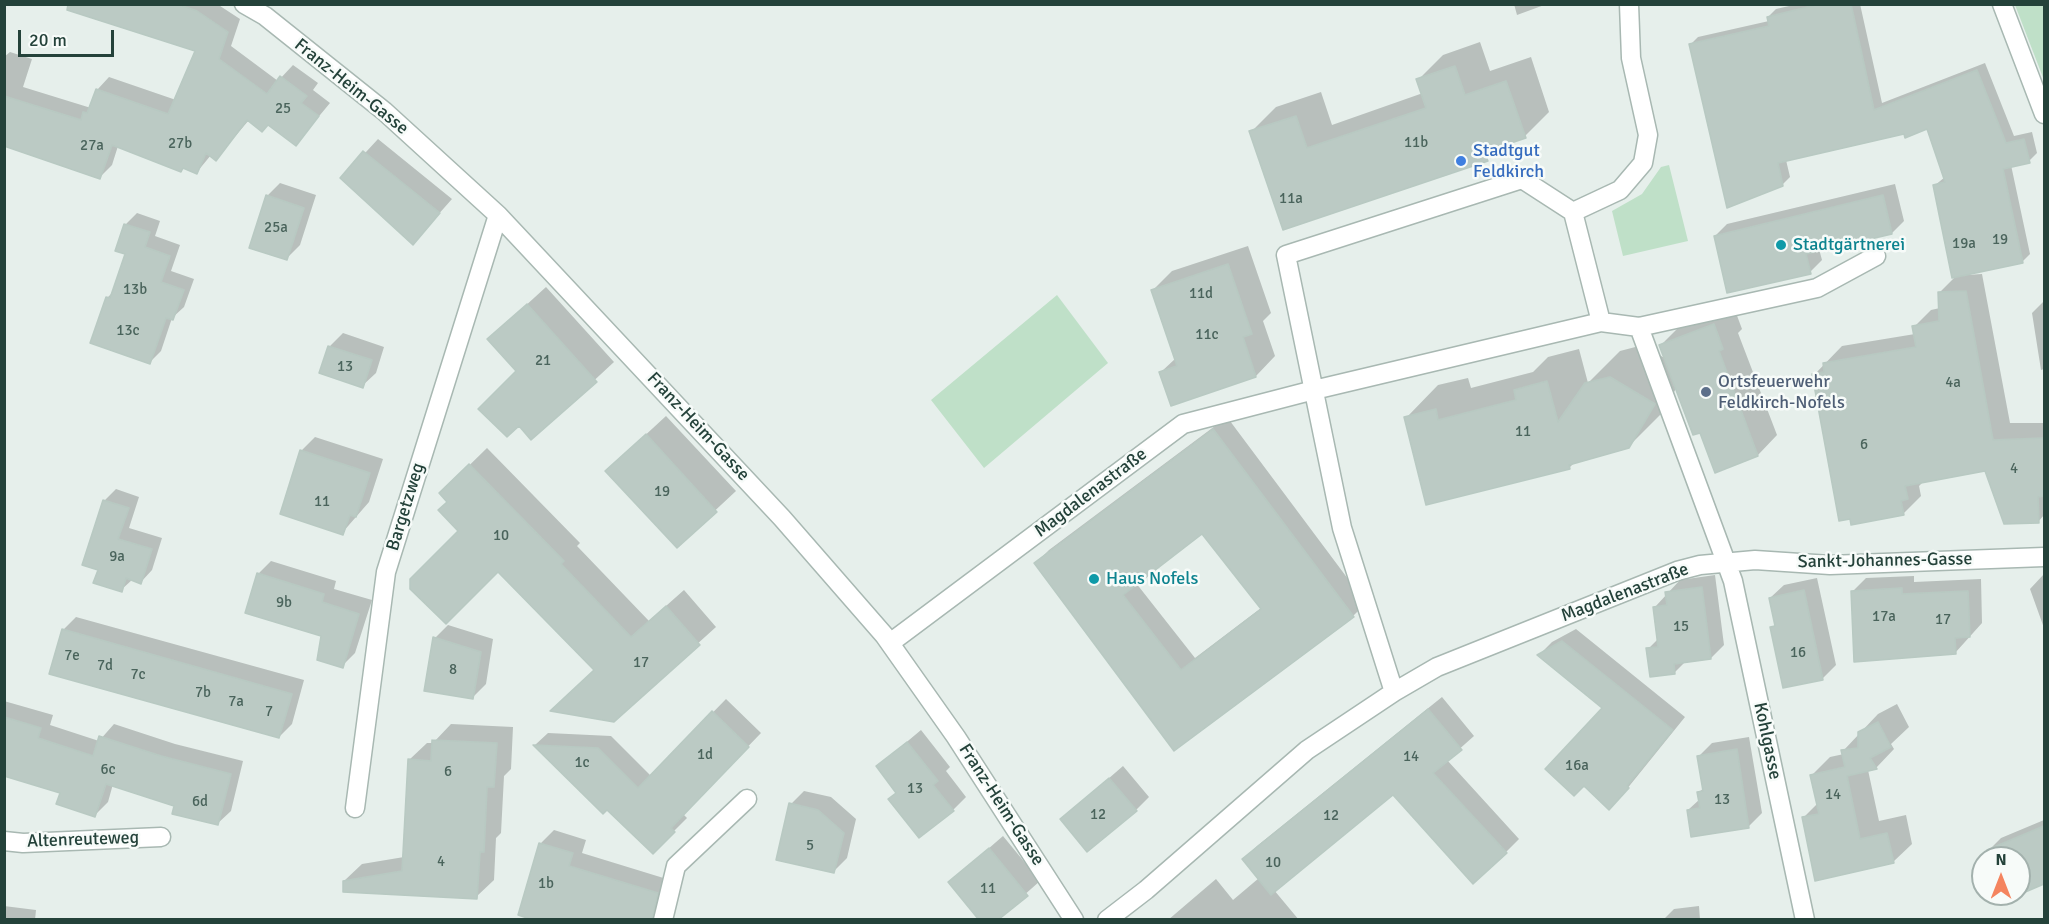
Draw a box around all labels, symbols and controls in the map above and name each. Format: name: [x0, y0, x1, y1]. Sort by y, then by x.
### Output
scale bar: [21, 18, 117, 56]
text: 20 m: [29, 29, 67, 51]
street label: Franz-Heim-Gasse: [290, 34, 412, 140]
house number: 25: [275, 100, 291, 118]
house number: 11b: [1404, 134, 1428, 152]
house number: 27b: [168, 135, 192, 153]
house number: 27a: [80, 137, 104, 155]
place label: Stadtgut Feldkirch: [1473, 140, 1544, 182]
marker: Stadtgut Feldkirch: [1454, 154, 1468, 168]
house number: 11a: [1279, 190, 1303, 208]
house number: 25a: [264, 219, 288, 237]
house number: 19: [1992, 231, 2008, 249]
place label: Stadtgärtnerei: [1793, 234, 1905, 256]
house number: 19a: [1952, 235, 1976, 253]
marker: Stadtgärtnerei: [1774, 238, 1788, 252]
house number: 13b: [123, 281, 147, 299]
house number: 11d: [1189, 285, 1213, 303]
house number: 13c: [116, 322, 140, 340]
house number: 11c: [1195, 326, 1219, 344]
house number: 21: [535, 352, 551, 370]
house number: 13: [337, 358, 353, 376]
street label: Franz-Heim-Gasse: [642, 368, 754, 486]
place label: Ortsfeuerwehr Feldkirch-Nofels: [1718, 371, 1845, 413]
house number: 4a: [1945, 374, 1961, 392]
marker: Ortsfeuerwehr Feldkirch-Nofels: [1699, 385, 1713, 399]
house number: 11: [1515, 423, 1531, 441]
house number: 6: [1860, 436, 1868, 454]
street label: Magdalenastraße: [1031, 444, 1151, 542]
street label: Bargetzweg: [382, 460, 430, 554]
house number: 4: [2010, 460, 2018, 478]
house number: 19: [654, 483, 670, 501]
house number: 11: [314, 493, 330, 511]
house number: 10: [493, 527, 509, 545]
house number: 9a: [109, 548, 125, 566]
street label: Sankt-Johannes-Gasse: [1797, 549, 1973, 573]
street label: Magdalenastraße: [1558, 559, 1692, 627]
place label: Haus Nofels: [1106, 568, 1198, 590]
marker: Haus Nofels: [1087, 572, 1101, 586]
house number: 9b: [276, 594, 292, 612]
house number: 17a: [1872, 608, 1896, 626]
house number: 17: [1935, 611, 1951, 629]
house number: 15: [1673, 618, 1689, 636]
house number: 16: [1790, 644, 1806, 662]
house number: 7e: [64, 647, 80, 665]
house number: 17: [633, 654, 649, 672]
house number: 7d: [97, 657, 113, 675]
house number: 8: [449, 661, 457, 679]
house number: 7c: [130, 666, 146, 684]
house number: 7b: [195, 684, 211, 702]
house number: 7a: [228, 693, 244, 711]
street label: Kohlgasse: [1748, 701, 1786, 781]
house number: 7: [265, 703, 273, 721]
street label: Franz-Heim-Gasse: [954, 740, 1048, 870]
house number: 1d: [697, 746, 713, 764]
house number: 14: [1403, 748, 1419, 766]
house number: 1c: [574, 754, 590, 772]
house number: 16a: [1565, 757, 1589, 775]
house number: 6c: [100, 761, 116, 779]
house number: 6: [444, 763, 452, 781]
house number: 13: [907, 780, 923, 798]
house number: 14: [1825, 786, 1841, 804]
house number: 13: [1714, 791, 1730, 809]
house number: 6d: [192, 793, 208, 811]
house number: 12: [1090, 806, 1106, 824]
house number: 12: [1323, 807, 1339, 825]
street label: Altenreuteweg: [27, 827, 139, 853]
house number: 5: [806, 837, 814, 855]
north arrow: [1971, 846, 2031, 906]
text: N: [1995, 850, 2007, 870]
house number: 4: [437, 853, 445, 871]
house number: 10: [1265, 854, 1281, 872]
house number: 1b: [538, 875, 554, 893]
house number: 11: [980, 880, 996, 898]

